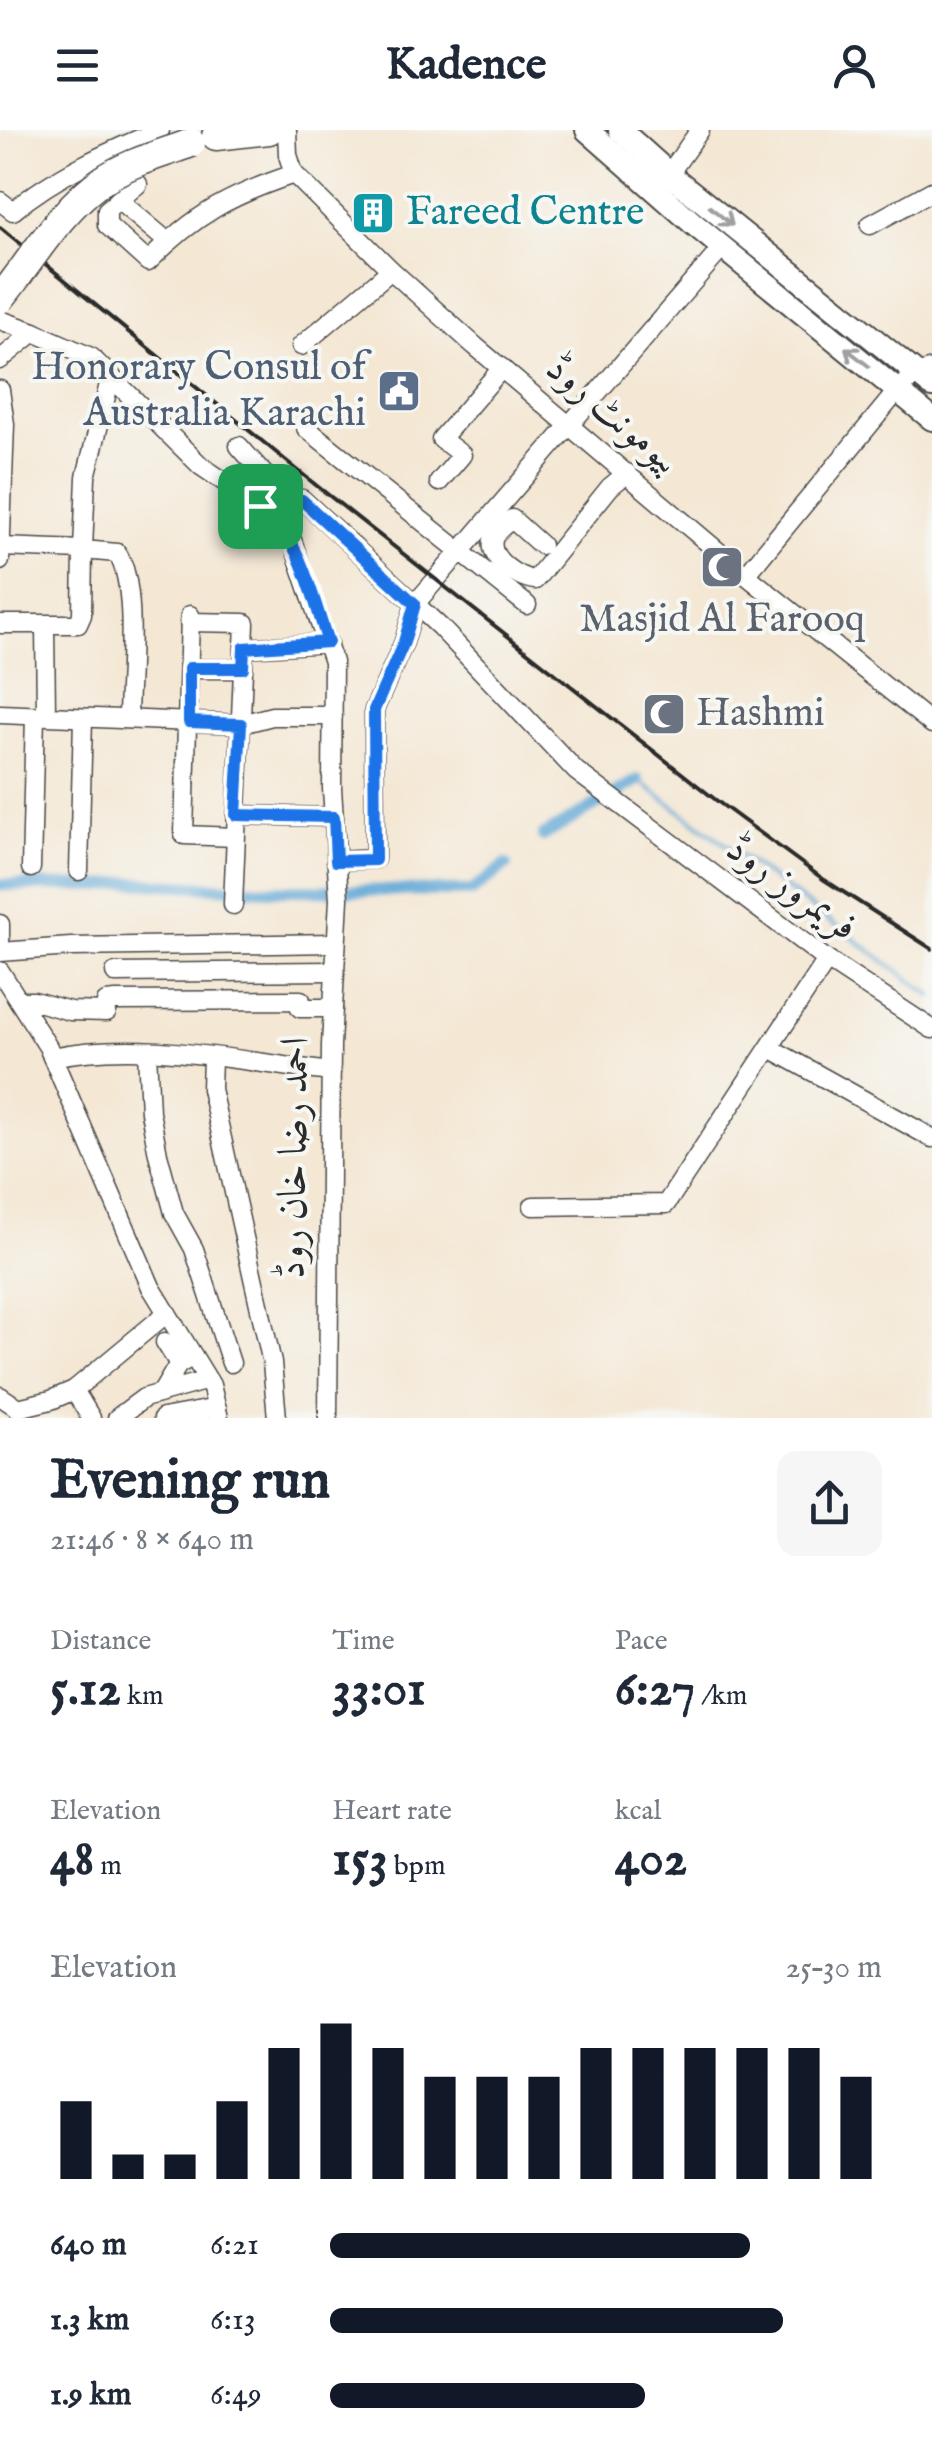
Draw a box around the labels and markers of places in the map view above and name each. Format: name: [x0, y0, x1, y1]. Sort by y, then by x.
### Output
place label: Fareed Centre: [406, 188, 644, 239]
building icon: Fareed Centre: [350, 190, 396, 236]
place label: Honorary Consul of Australia Karachi: [31, 343, 372, 440]
public building icon: Honorary Consul of Australia Karachi: [376, 368, 422, 414]
pin: [218, 464, 303, 549]
mosque icon: Masjid Al Farooq: [699, 544, 745, 590]
place label: Masjid Al Farooq: [579, 595, 866, 646]
place label: Hashmi: [696, 689, 825, 740]
mosque icon: Hashmi: [641, 691, 687, 737]

